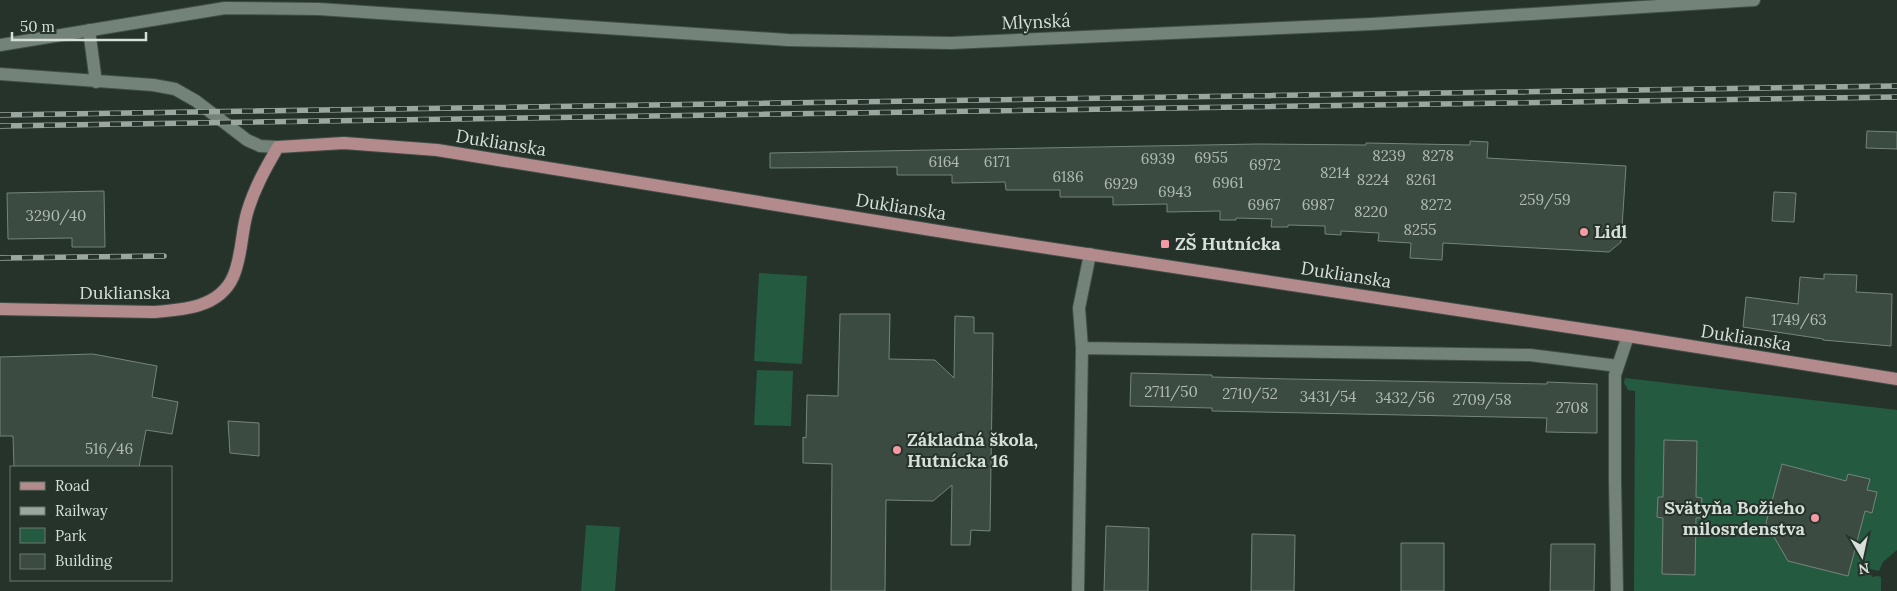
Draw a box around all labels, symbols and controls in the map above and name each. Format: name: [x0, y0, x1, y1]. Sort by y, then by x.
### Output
street label: Mlynská: [1001, 9, 1071, 34]
scale bar: [12, 10, 146, 42]
text: 50 m: [20, 17, 55, 36]
street label: Duklianska: [454, 124, 548, 161]
house number: 8239: [1372, 146, 1406, 165]
house number: 8278: [1422, 146, 1454, 165]
house number: 6955: [1194, 148, 1228, 167]
house number: 6939: [1141, 149, 1175, 168]
house number: 6164: [929, 152, 959, 171]
house number: 6171: [984, 152, 1010, 171]
house number: 6972: [1249, 155, 1281, 174]
house number: 8214: [1320, 163, 1350, 182]
house number: 6186: [1052, 167, 1084, 186]
house number: 8224: [1357, 170, 1389, 189]
house number: 8261: [1406, 170, 1436, 189]
house number: 6961: [1212, 173, 1244, 192]
house number: 6929: [1104, 174, 1138, 193]
house number: 6943: [1158, 182, 1192, 201]
street label: Duklianska: [854, 188, 948, 225]
house number: 259/59: [1519, 190, 1571, 210]
house number: 6967: [1248, 195, 1280, 214]
house number: 6987: [1302, 195, 1334, 214]
house number: 8272: [1420, 195, 1452, 214]
house number: 8220: [1354, 202, 1388, 221]
house number: 3290/40: [26, 206, 86, 226]
house number: 8255: [1404, 220, 1436, 239]
place label: Lidl: [1594, 220, 1627, 243]
marker: Lidl: [1578, 226, 1590, 238]
place label: ZŠ Hutnícka: [1175, 232, 1281, 255]
marker: ZŠ Hutnícka: [1159, 238, 1171, 250]
street label: Duklianska: [1299, 256, 1393, 293]
street label: Duklianska: [79, 281, 171, 304]
house number: 1749/63: [1771, 310, 1827, 330]
street label: Duklianska: [1699, 319, 1793, 356]
house number: 2711/50: [1144, 382, 1198, 402]
house number: 2710/52: [1222, 384, 1278, 404]
house number: 3431/54: [1300, 387, 1356, 407]
house number: 3432/56: [1375, 388, 1435, 408]
house number: 2709/58: [1452, 390, 1512, 410]
house number: 2708: [1556, 398, 1588, 417]
place label: Základná škola, Hutnícka 16: [907, 428, 1038, 472]
house number: 516/46: [85, 439, 133, 459]
marker: Základná škola, Hutnícka 16: [891, 444, 903, 456]
legend: [10, 466, 172, 581]
text: Road: [55, 476, 90, 495]
place label: Svätyňa Božieho milosrdenstva: [1664, 496, 1806, 540]
text: Railway: [55, 501, 108, 520]
marker: Svätyňa Božieho milosrdenstva: [1809, 512, 1821, 524]
text: Park: [55, 526, 86, 545]
north arrow: [1837, 531, 1887, 581]
text: Building: [55, 551, 113, 570]
text: N: [1857, 559, 1871, 579]

